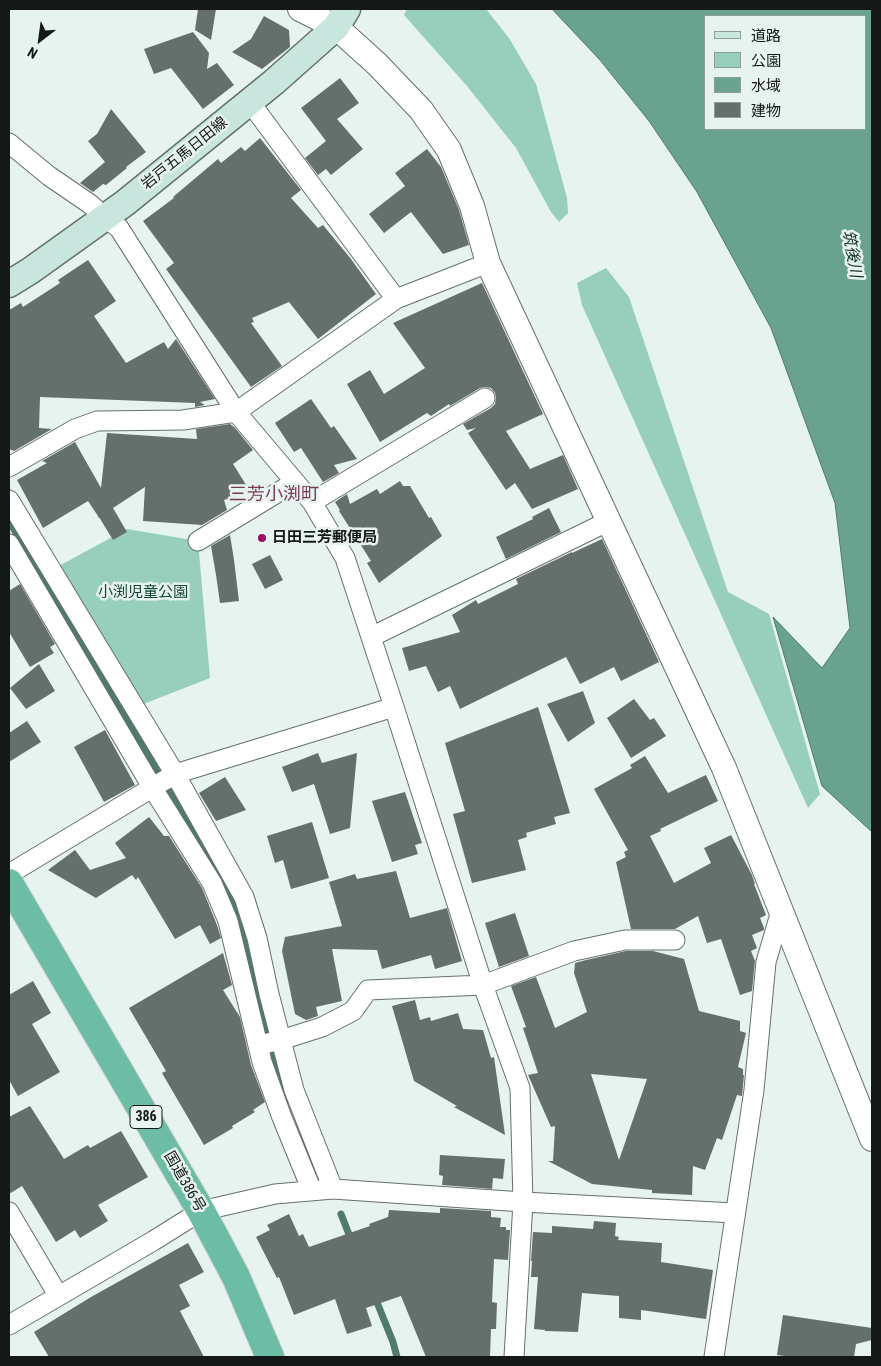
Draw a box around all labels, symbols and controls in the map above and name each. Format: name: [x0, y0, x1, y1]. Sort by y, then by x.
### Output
north arrow: [15, 15, 65, 65]
legend: [704, 15, 866, 130]
text: 道路: [751, 27, 781, 45]
text: N: [25, 44, 40, 62]
text: 公園: [751, 52, 781, 70]
text: 水域: [751, 77, 781, 95]
text: 建物: [751, 102, 781, 120]
street label: 岩戸五馬日田線: [139, 114, 231, 194]
water label: 筑後川: [837, 229, 865, 279]
district label: 三芳小渕町: [229, 484, 319, 506]
place label: 日田三芳郵便局: [272, 529, 377, 547]
marker: 日田三芳郵便局: [256, 532, 268, 544]
park label: 小渕児童公園: [98, 584, 188, 602]
road number: 386: [130, 1106, 162, 1128]
street label: 国道386号: [159, 1148, 209, 1216]

